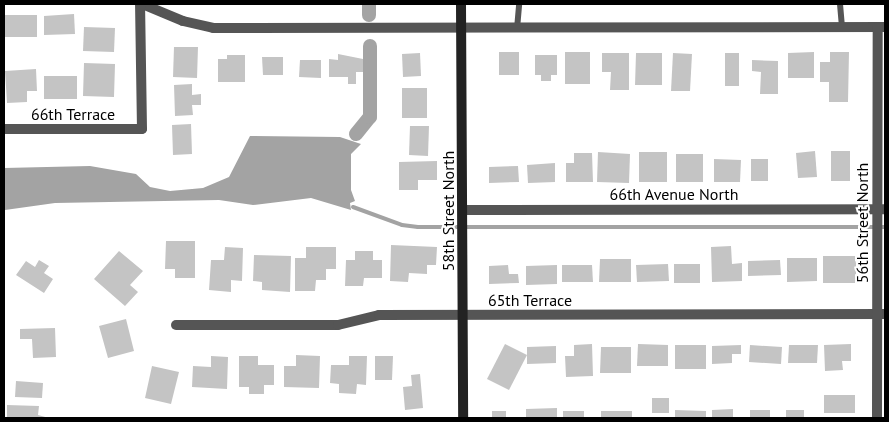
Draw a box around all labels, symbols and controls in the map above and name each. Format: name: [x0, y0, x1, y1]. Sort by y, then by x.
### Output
street label: 66th Terrace: [31, 104, 115, 124]
street label: 58th Street North: [438, 151, 458, 271]
street label: 56th Street North: [852, 163, 872, 283]
street label: 66th Avenue North: [609, 184, 739, 204]
street label: 65th Terrace: [488, 290, 572, 310]

